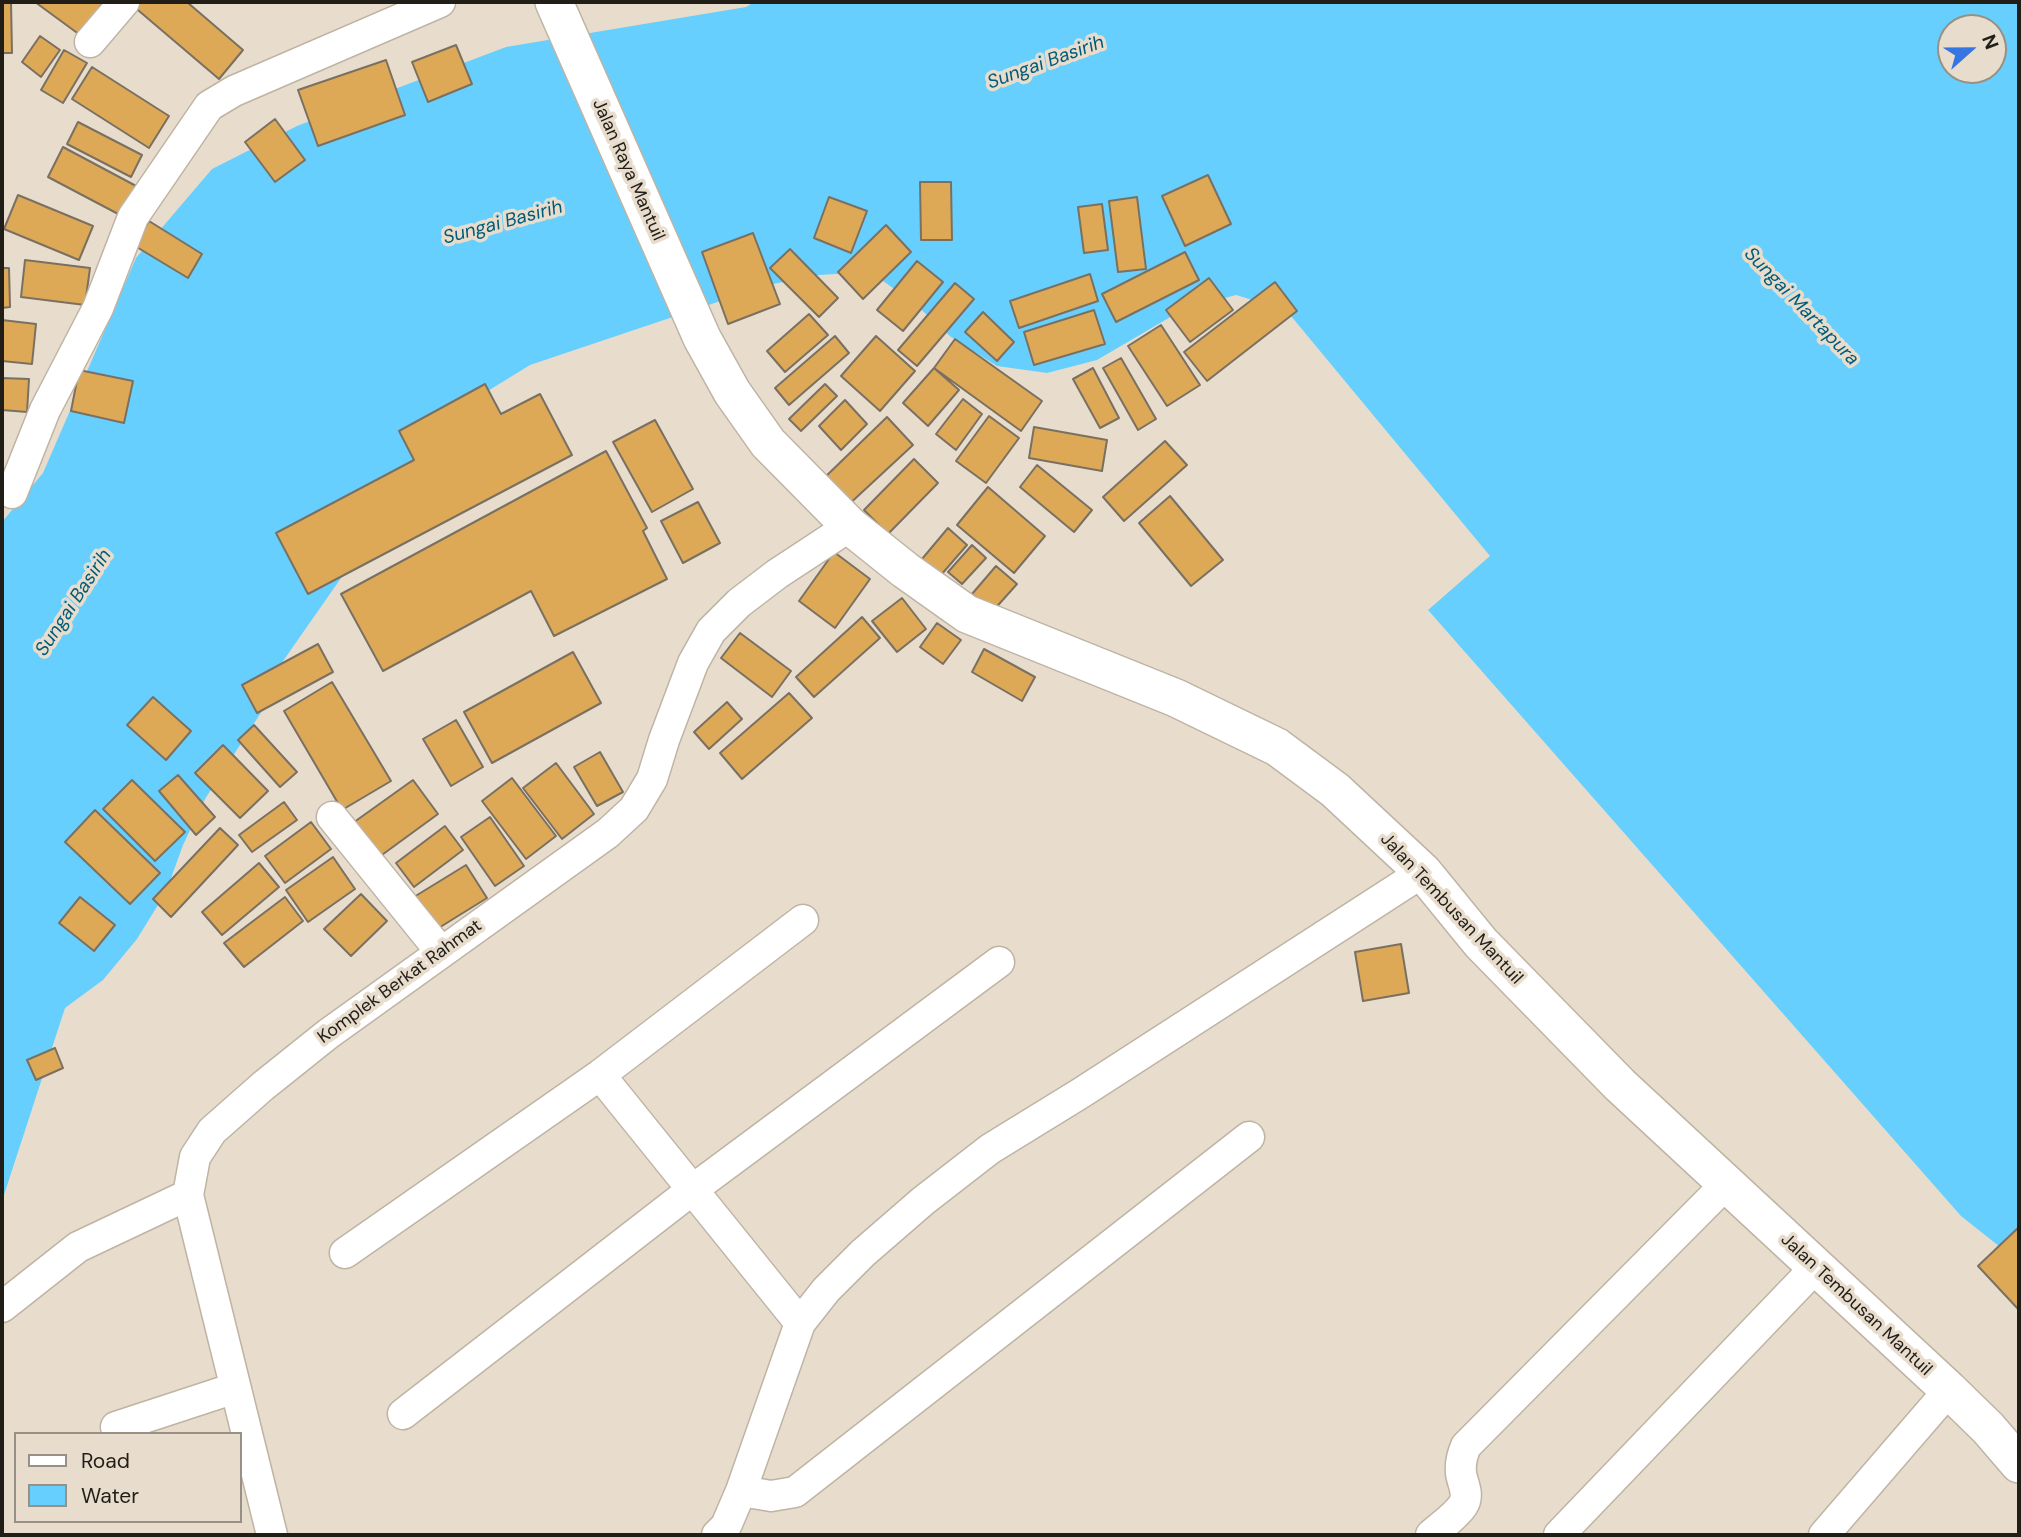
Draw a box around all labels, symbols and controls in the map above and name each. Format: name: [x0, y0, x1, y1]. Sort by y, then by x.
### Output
north arrow: [1937, 14, 2007, 84]
water label: Sungai Basirih: [985, 31, 1107, 95]
text: N: [1976, 31, 2004, 53]
street label: Jalan Raya Mantuil: [587, 96, 669, 244]
water label: Sungai Basirih: [441, 196, 565, 250]
water label: Sungai Martapura: [1739, 243, 1863, 371]
water label: Sungai Basirih: [31, 545, 117, 661]
street label: Jalan Tembusan Mantuil: [1375, 829, 1527, 989]
street label: Komplek Berkat Rahmat: [314, 915, 486, 1049]
street label: Jalan Tembusan Mantuil: [1776, 1229, 1936, 1381]
legend: [14, 1432, 242, 1523]
text: Road: [81, 1447, 130, 1475]
text: Water: [81, 1482, 139, 1510]

